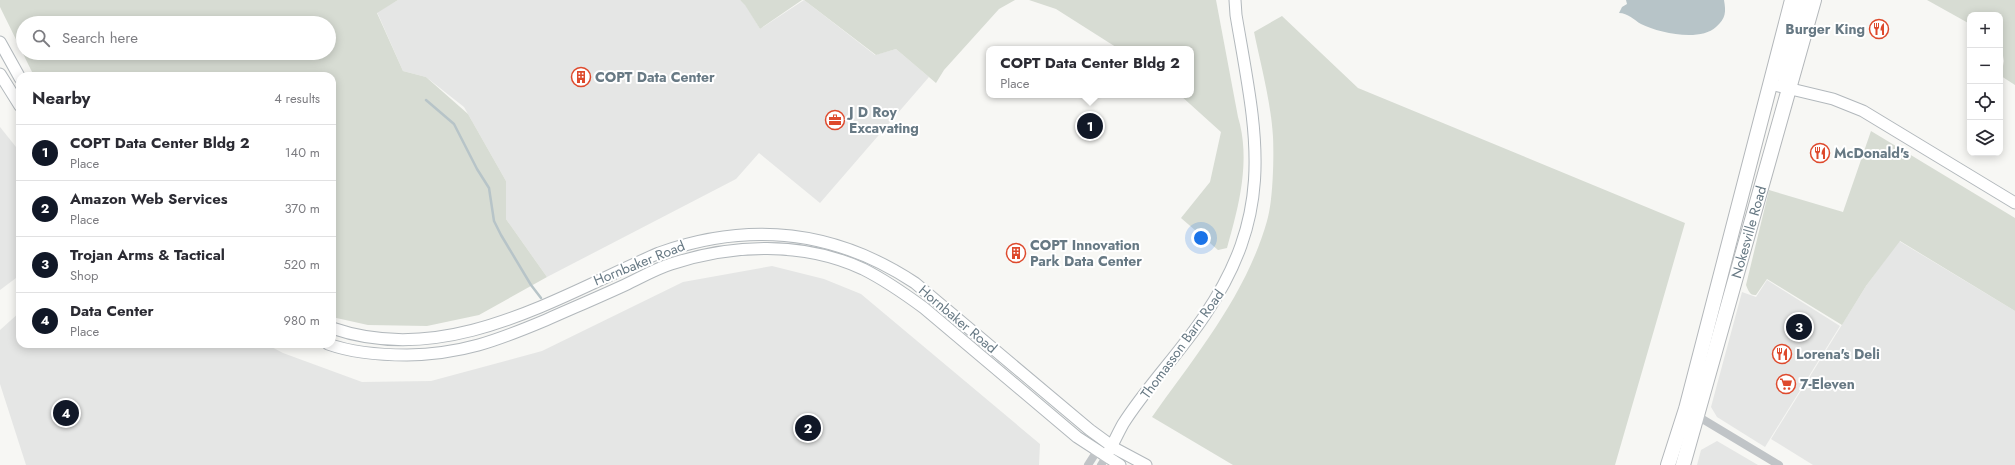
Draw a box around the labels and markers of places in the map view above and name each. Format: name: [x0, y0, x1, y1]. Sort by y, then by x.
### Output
restaurant icon: Burger King: [1868, 18, 1890, 40]
place label: Burger King: [1785, 19, 1865, 39]
building icon: COPT Data Center: [570, 66, 592, 88]
place label: COPT Data Center: [595, 67, 715, 87]
place label: J D Roy Excavating: [846, 102, 919, 138]
office icon: J D Roy Excavating: [824, 109, 846, 131]
pin: 1: [1077, 111, 1103, 141]
restaurant icon: McDonald's: [1809, 142, 1831, 164]
place label: McDonald's: [1834, 143, 1910, 163]
place label: COPT Innovation Park Data Center: [1030, 235, 1142, 271]
building icon: COPT Innovation Park Data Center: [1005, 242, 1027, 264]
pin: 3: [1786, 312, 1812, 342]
restaurant icon: Lorena's Deli: [1771, 343, 1793, 365]
place label: Lorena's Deli: [1796, 344, 1880, 364]
supermarket icon: 7-Eleven: [1775, 373, 1797, 395]
place label: 7-Eleven: [1800, 374, 1855, 394]
pin: 4: [53, 398, 79, 428]
pin: 2: [795, 413, 821, 443]

